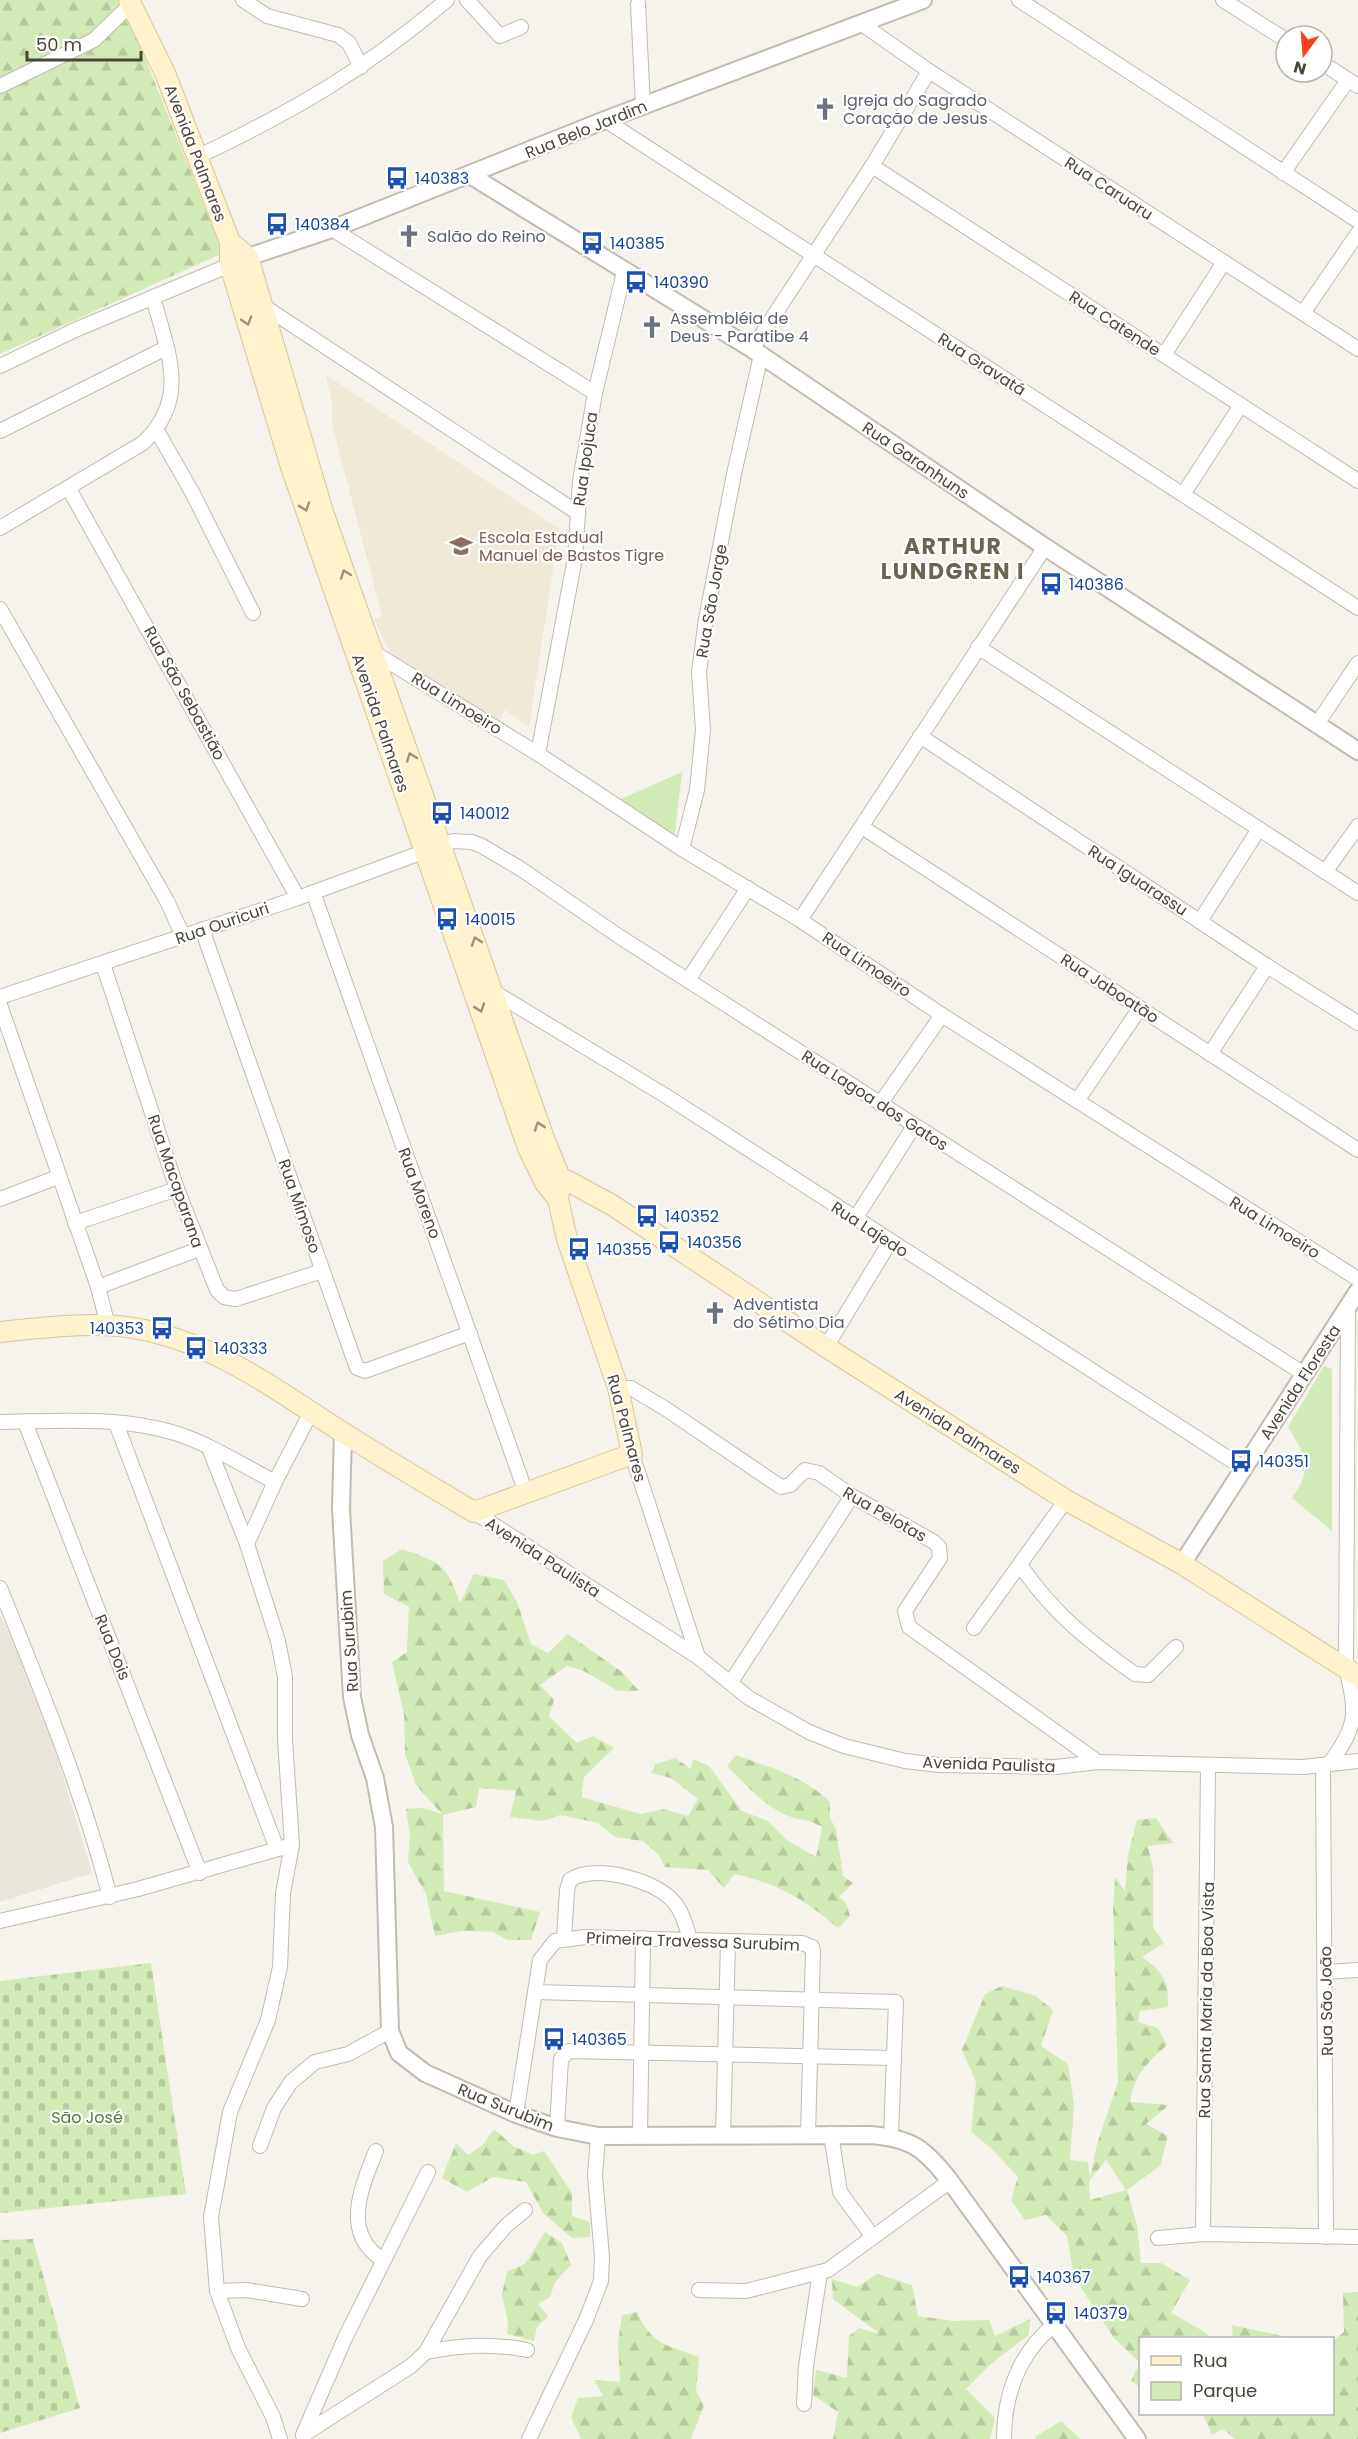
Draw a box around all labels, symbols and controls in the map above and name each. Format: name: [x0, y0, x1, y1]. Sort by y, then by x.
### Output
scale bar: [27, 24, 141, 62]
north arrow: [1274, 24, 1334, 84]
text: 50 m: [36, 32, 82, 57]
text: N: [1291, 55, 1309, 81]
street label: Avenida Palmares: [159, 81, 232, 225]
place label: Igreja do Sagrado Coração de Jesus: [843, 89, 988, 130]
street label: Rua Belo Jardim: [522, 95, 651, 164]
church icon: Igreja do Sagrado Coração de Jesus: [812, 96, 838, 122]
street label: Rua Caruaru: [1060, 151, 1158, 226]
bus stop icon: 140383: [384, 165, 410, 191]
place label: 140383: [415, 167, 469, 190]
bus stop icon: 140384: [264, 211, 290, 237]
place label: 140384: [295, 213, 350, 236]
church icon: Salão do Reino: [396, 223, 422, 249]
place label: Salão do Reino: [427, 225, 546, 248]
bus stop icon: 140385: [579, 230, 605, 256]
place label: 140385: [610, 232, 665, 255]
bus stop icon: 140390: [623, 269, 649, 295]
place label: 140390: [654, 271, 709, 294]
street label: Rua Catende: [1064, 285, 1165, 362]
place label: Assembléia de Deus - Paratibe 4: [670, 307, 809, 348]
church icon: Assembléia de Deus - Paratibe 4: [639, 314, 665, 340]
one-way arrow: [240, 315, 252, 326]
street label: Rua Gravatá: [933, 327, 1030, 401]
street label: Rua Ipojuca: [568, 411, 603, 508]
street label: Rua Garanhuns: [858, 416, 974, 505]
one-way arrow: [298, 501, 311, 512]
place label: Escola Estadual Manuel de Bastos Tigre: [479, 526, 664, 567]
district label: ARTHUR LUNDGREN I: [881, 531, 1025, 587]
school or university icon: Escola Estadual Manuel de Bastos Tigre: [448, 533, 474, 559]
street label: Rua São Jorge: [690, 542, 733, 660]
one-way arrow: [340, 569, 353, 580]
bus stop icon: 140386: [1038, 571, 1064, 597]
place label: 140386: [1069, 573, 1124, 596]
street label: Rua São Sebastião: [138, 622, 231, 764]
street label: Avenida Palmares: [346, 651, 415, 796]
street label: Rua Limoeiro: [407, 666, 506, 740]
one-way arrow: [406, 752, 419, 763]
bus stop icon: 140012: [429, 800, 455, 826]
place label: 140012: [460, 802, 510, 825]
street label: Rua Iguarassu: [1083, 840, 1192, 921]
street label: Rua Ouricuri: [172, 897, 272, 950]
bus stop icon: 140015: [434, 906, 460, 932]
place label: 140015: [465, 908, 515, 931]
street label: Rua Limoeiro: [818, 926, 916, 1003]
one-way arrow: [471, 936, 484, 947]
street label: Rua Jaboatão: [1056, 948, 1163, 1029]
one-way arrow: [473, 1002, 486, 1013]
street label: Rua Lagoa dos Gatos: [797, 1044, 952, 1156]
street label: Rua Macaparana: [142, 1111, 209, 1251]
one-way arrow: [534, 1121, 547, 1131]
street label: Rua Moreno: [392, 1144, 447, 1242]
street label: Rua Mimoso: [273, 1156, 326, 1256]
street label: Rua Limoeiro: [1225, 1190, 1324, 1264]
street label: Rua Lajedo: [827, 1196, 913, 1263]
bus stop icon: 140352: [634, 1203, 660, 1229]
place label: 140352: [665, 1205, 719, 1228]
bus stop icon: 140356: [656, 1229, 682, 1255]
place label: 140356: [687, 1231, 742, 1254]
bus stop icon: 140355: [566, 1236, 592, 1262]
place label: 140355: [597, 1238, 652, 1261]
place label: Adventista do Sétimo Dia: [733, 1293, 844, 1334]
church icon: Adventista do Sétimo Dia: [702, 1300, 728, 1326]
bus stop icon: 140353: [149, 1315, 175, 1341]
place label: 140353: [90, 1317, 144, 1340]
street label: Avenida Floresta: [1255, 1320, 1346, 1444]
bus stop icon: 140333: [183, 1335, 209, 1361]
place label: 140333: [214, 1337, 268, 1360]
street label: Rua Palmares: [601, 1372, 652, 1485]
street label: Avenida Palmares: [890, 1383, 1025, 1480]
bus stop icon: 140351: [1228, 1448, 1254, 1474]
place label: 140351: [1259, 1450, 1309, 1473]
street label: Rua Pelotas: [839, 1481, 931, 1548]
street label: Avenida Paulista: [481, 1512, 605, 1603]
street label: Rua Surubim: [334, 1589, 365, 1693]
street label: Rua Dois: [89, 1611, 136, 1683]
street label: Avenida Paulista: [922, 1751, 1056, 1778]
street label: Rua Santa Maria da Boa Vista: [1193, 1881, 1220, 2119]
street label: Primeira Travessa Surubim: [586, 1926, 800, 1957]
street label: Rua São João: [1314, 1946, 1339, 2056]
bus stop icon: 140365: [541, 2026, 567, 2052]
place label: 140365: [572, 2028, 627, 2051]
street label: Rua Surubim: [454, 2078, 557, 2137]
park label: São José: [51, 2106, 123, 2129]
bus stop icon: 140367: [1006, 2264, 1032, 2290]
place label: 140367: [1037, 2266, 1091, 2289]
bus stop icon: 140379: [1043, 2300, 1069, 2326]
place label: 140379: [1074, 2302, 1127, 2325]
legend: [1139, 2337, 1334, 2415]
text: Rua: [1193, 2348, 1228, 2373]
text: Parque: [1193, 2378, 1257, 2403]

